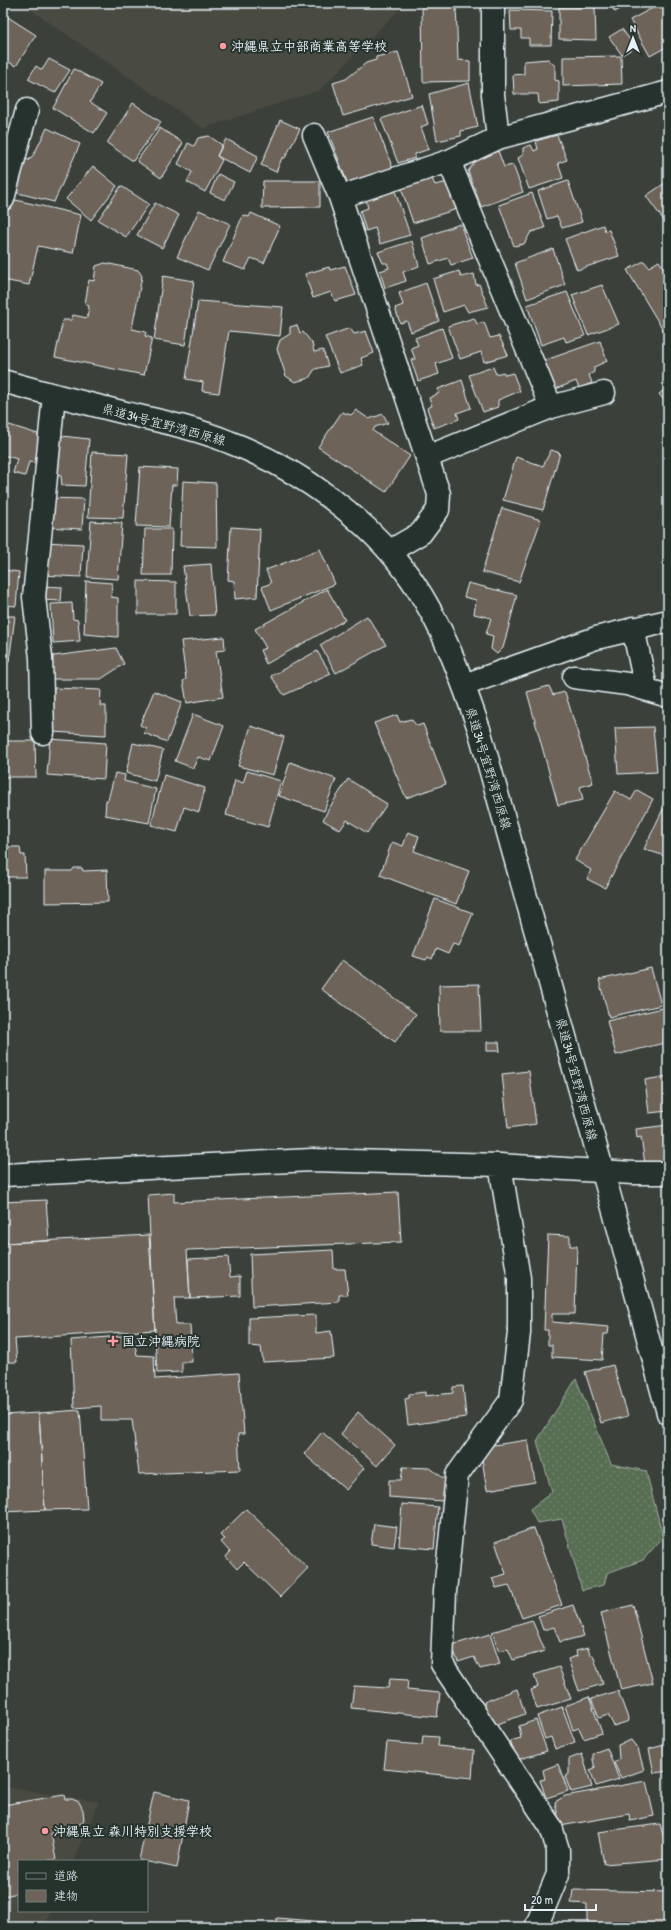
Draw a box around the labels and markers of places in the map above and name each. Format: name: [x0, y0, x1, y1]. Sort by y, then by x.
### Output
place label: 沖縄県立中部商業高等学校: [231, 37, 387, 55]
marker: 沖縄県立中部商業高等学校: [218, 41, 228, 51]
place label: 国立沖縄病院: [122, 1332, 200, 1350]
marker: 国立沖縄病院: [107, 1335, 119, 1347]
place label: 沖縄県立 森川特別支援学校: [53, 1822, 212, 1840]
marker: 沖縄県立 森川特別支援学校: [40, 1826, 50, 1836]

